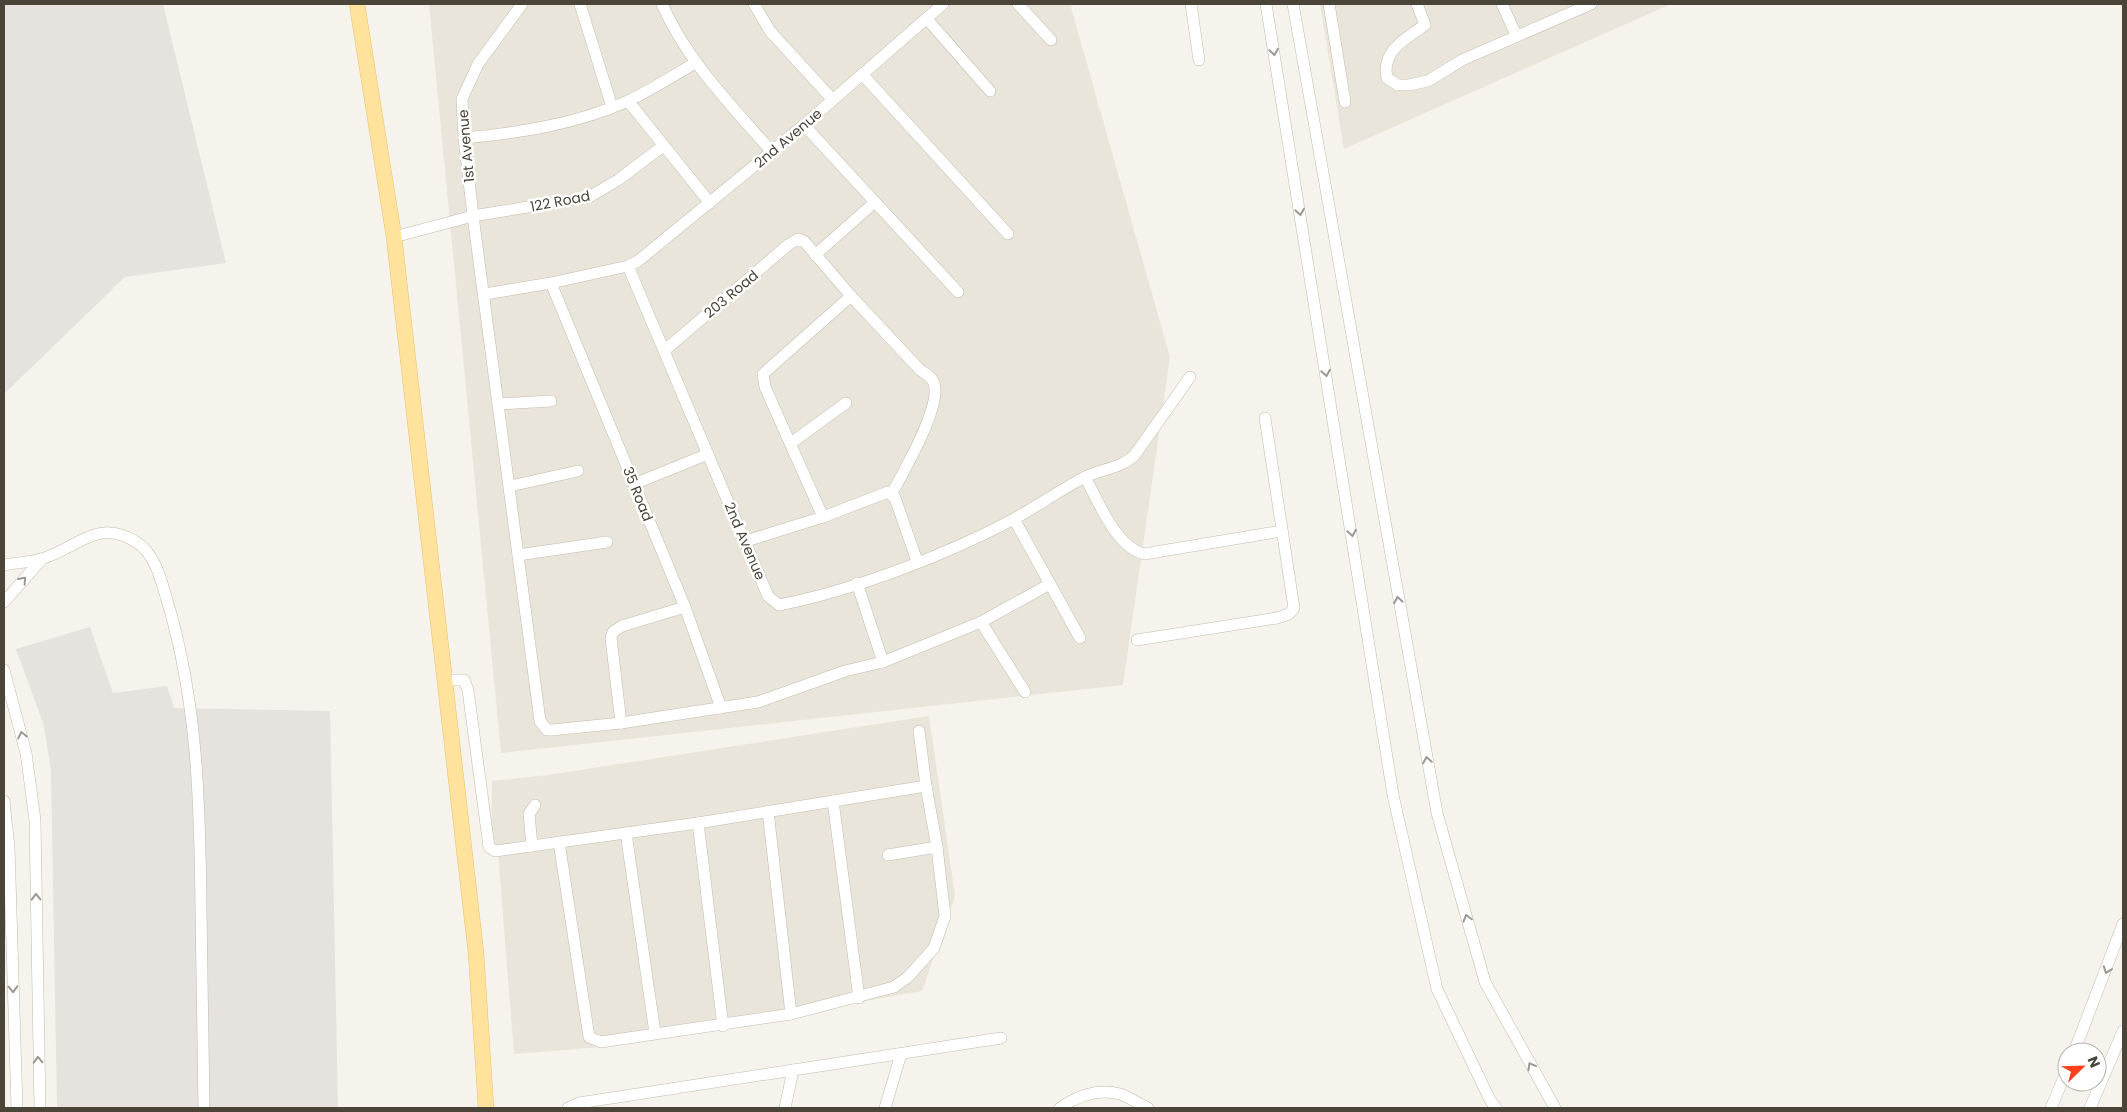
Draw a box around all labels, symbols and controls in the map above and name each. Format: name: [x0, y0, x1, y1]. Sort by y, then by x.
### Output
one-way arrow: [1268, 48, 1279, 56]
street label: 2nd Avenue: [750, 104, 826, 172]
street label: 1st Avenue: [453, 108, 479, 183]
street label: 122 Road: [528, 185, 592, 217]
one-way arrow: [1294, 209, 1305, 217]
street label: 203 Road: [700, 265, 762, 323]
one-way arrow: [1320, 368, 1330, 377]
street label: 35 Road: [618, 464, 658, 524]
street label: 2nd Avenue: [720, 499, 770, 583]
one-way arrow: [1346, 529, 1356, 538]
one-way arrow: [17, 577, 26, 586]
one-way arrow: [1394, 596, 1404, 605]
one-way arrow: [18, 731, 28, 740]
one-way arrow: [1423, 756, 1433, 765]
one-way arrow: [31, 893, 41, 900]
one-way arrow: [1462, 914, 1472, 922]
one-way arrow: [2103, 965, 2113, 974]
one-way arrow: [8, 986, 18, 994]
north arrow: [2057, 1042, 2107, 1092]
text: N: [2083, 1053, 2105, 1071]
one-way arrow: [33, 1055, 44, 1063]
one-way arrow: [1528, 1062, 1538, 1071]

